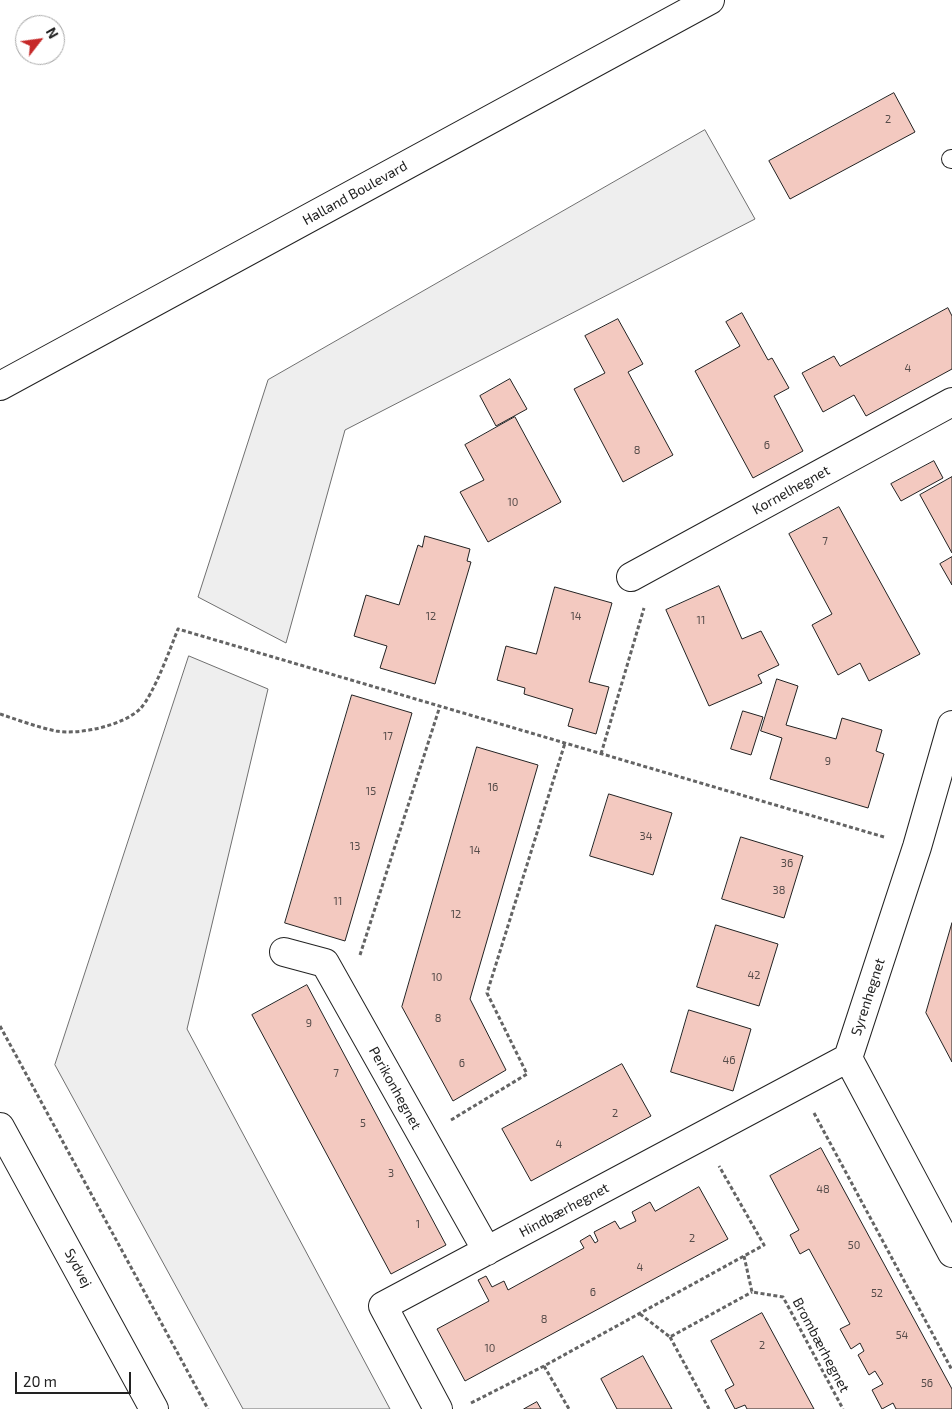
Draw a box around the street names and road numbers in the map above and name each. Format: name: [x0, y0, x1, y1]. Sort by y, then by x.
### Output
street label: Halland Boulevard: [300, 157, 410, 229]
street label: Kornelhegnet: [749, 462, 833, 518]
street label: Syrenhegnet: [848, 956, 888, 1038]
street label: Perikonhegnet: [365, 1044, 425, 1132]
street label: Hindbærhegnet: [516, 1179, 612, 1241]
street label: Sydvej: [61, 1246, 95, 1290]
street label: Brombærhegnet: [789, 1295, 853, 1395]

